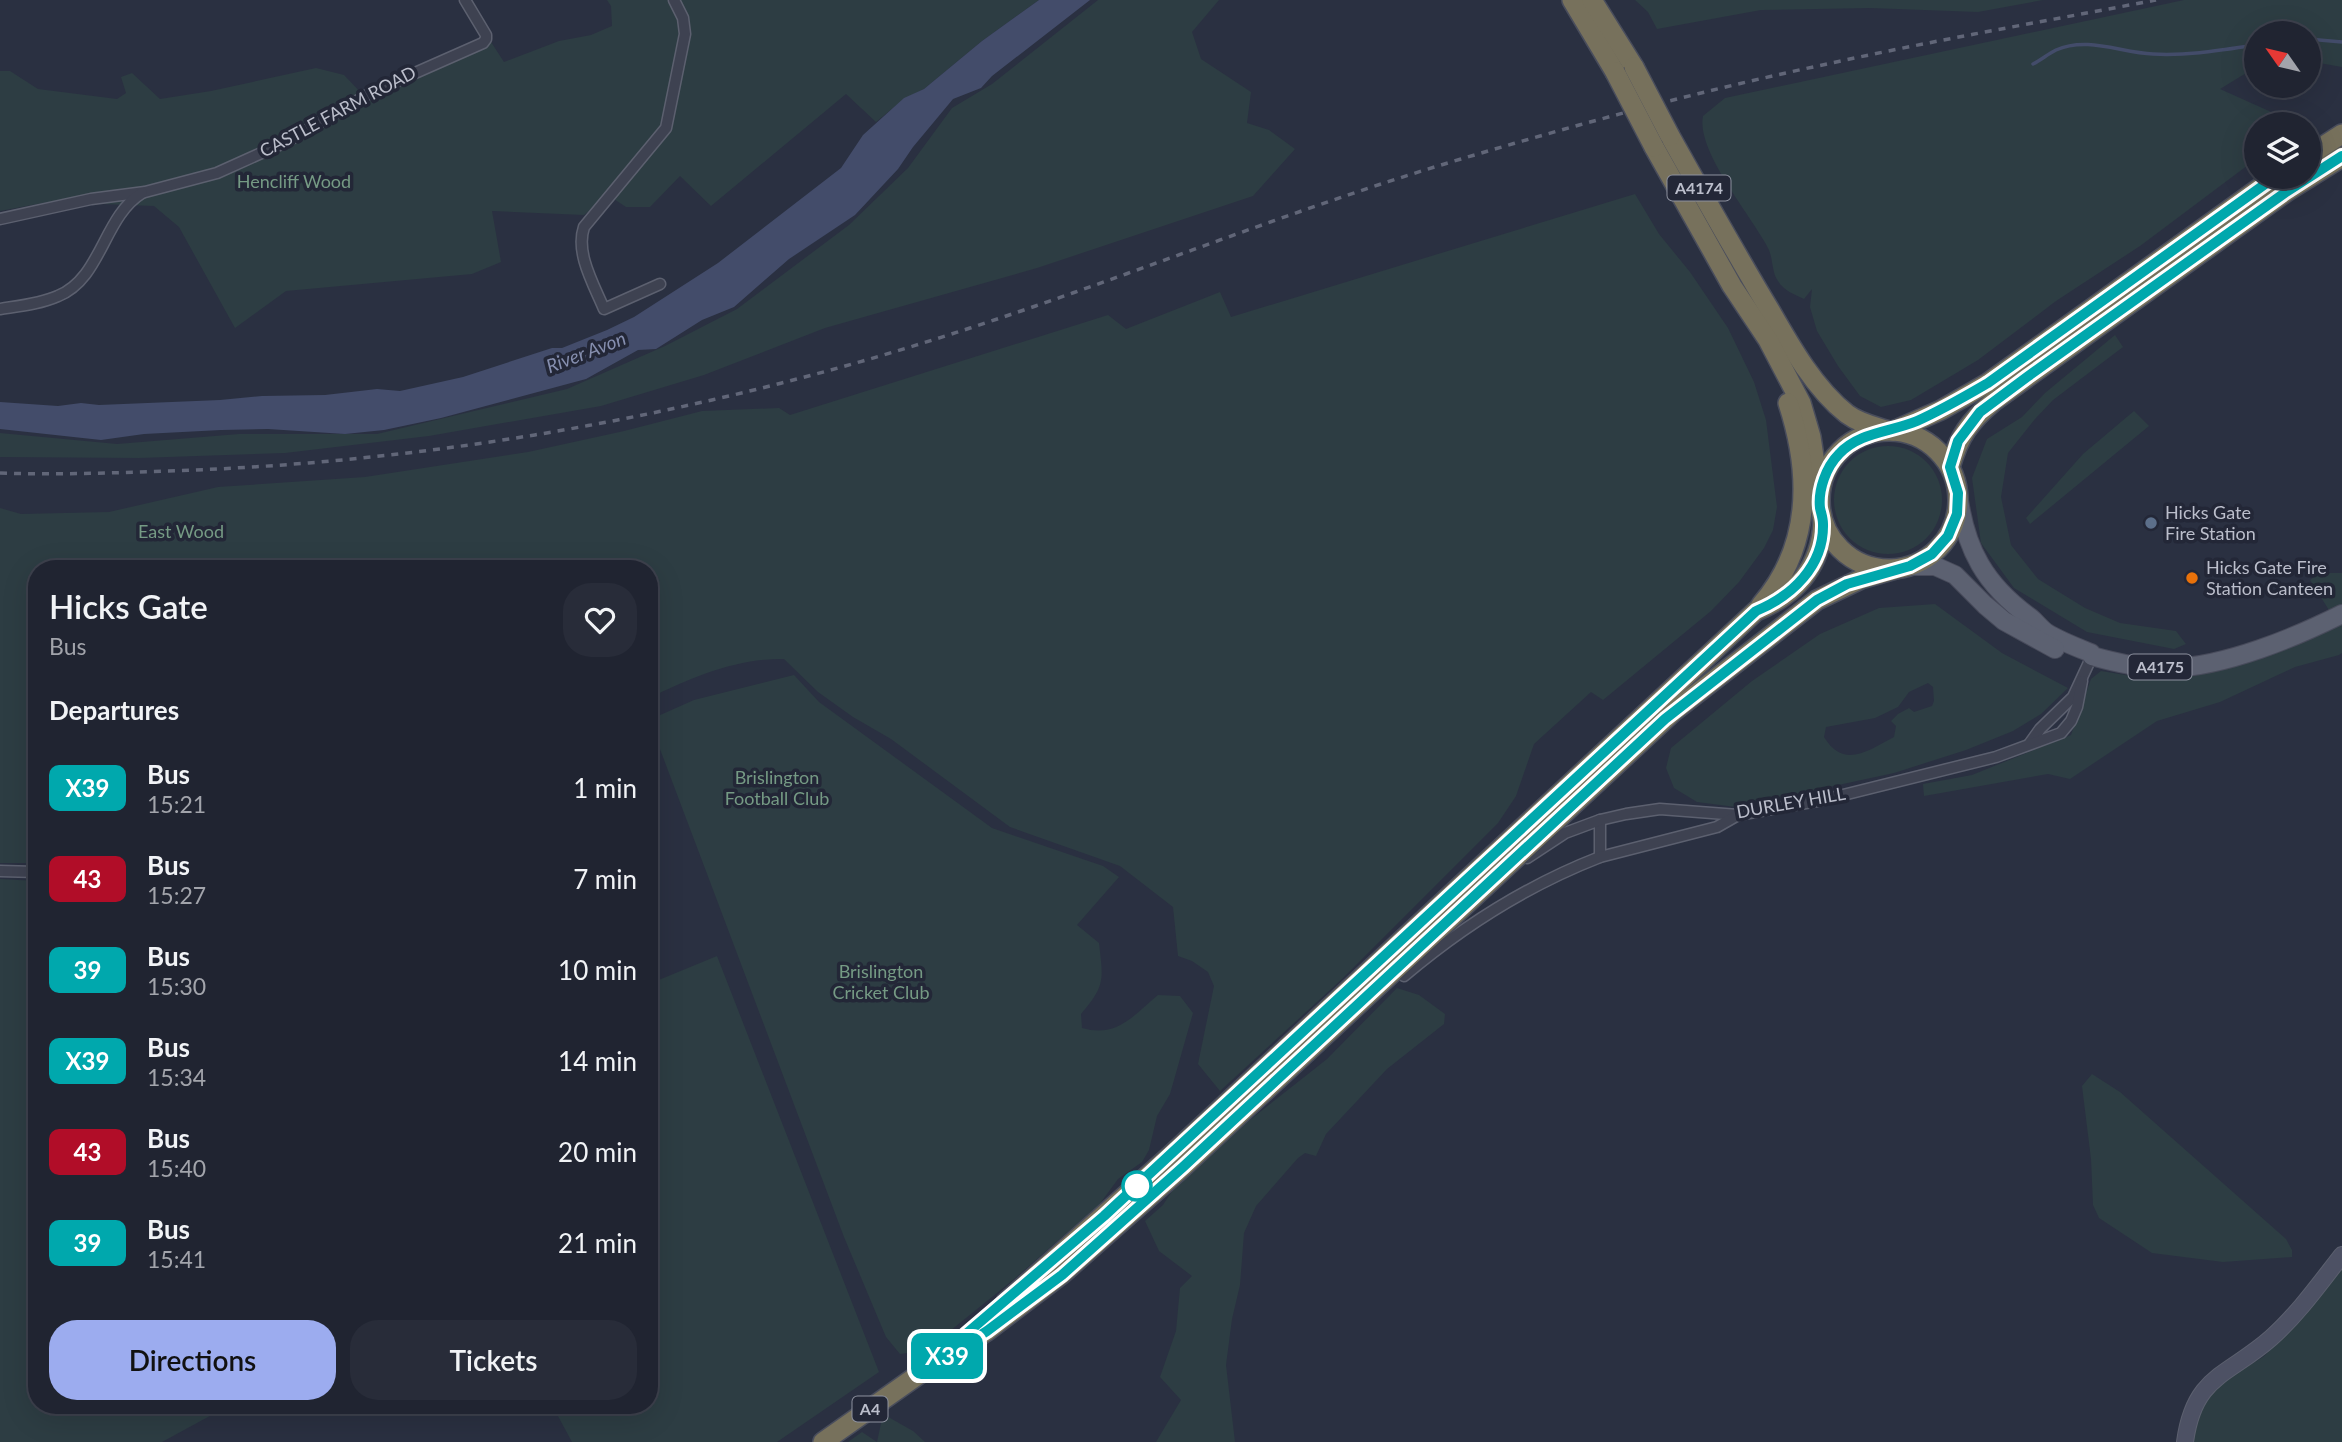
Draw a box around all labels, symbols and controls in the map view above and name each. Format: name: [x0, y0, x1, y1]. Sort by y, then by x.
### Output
north arrow: [2244, 21, 2320, 98]
map controls: [2244, 21, 2321, 189]
street label: CASTLE FARM ROAD: [256, 61, 419, 162]
button: layers: [2244, 112, 2321, 189]
park label: Hencliff Wood: [237, 170, 351, 192]
road number: A4174: [1668, 176, 1730, 200]
water label: River Avon: [543, 326, 629, 377]
place label: Hicks Gate Fire Station: [2165, 501, 2256, 544]
marker: Hicks Gate Fire Station: [2143, 515, 2159, 531]
park label: East Wood: [138, 520, 224, 542]
place label: Hicks Gate Fire Station Canteen: [2206, 556, 2333, 599]
marker: Hicks Gate Fire Station Canteen: [2184, 570, 2200, 586]
button: heart: [563, 583, 637, 657]
text: Hicks Gate: [49, 586, 208, 626]
text: Bus: [49, 632, 86, 660]
road number: A4175: [2128, 654, 2192, 680]
text: Departures: [49, 694, 179, 726]
text: Bus: [147, 758, 190, 790]
park label: Brislington Football Club: [725, 766, 829, 809]
text: 1 min: [573, 772, 637, 804]
text: X39: [66, 773, 109, 802]
street label: DURLEY HILL: [1735, 782, 1847, 822]
text: 15:21: [147, 790, 206, 818]
text: Bus: [147, 849, 190, 881]
text: 7 min: [573, 863, 637, 895]
text: 43: [74, 864, 101, 893]
text: 15:27: [147, 881, 206, 909]
text: Bus: [147, 940, 190, 972]
text: 10 min: [558, 954, 637, 986]
text: 39: [74, 955, 101, 984]
park label: Brislington Cricket Club: [833, 960, 929, 1003]
text: 15:30: [147, 972, 206, 1000]
text: Bus: [147, 1031, 190, 1063]
text: 14 min: [558, 1045, 637, 1077]
text: X39: [66, 1046, 109, 1075]
text: 15:34: [147, 1063, 206, 1091]
text: Bus: [147, 1122, 190, 1154]
text: 20 min: [558, 1136, 637, 1168]
text: 43: [74, 1137, 101, 1166]
text: 15:40: [147, 1154, 206, 1182]
unlabelled marker: [1122, 1171, 1152, 1201]
text: Bus: [147, 1213, 190, 1245]
text: 21 min: [558, 1227, 637, 1259]
text: 39: [74, 1228, 101, 1257]
text: 15:41: [147, 1245, 206, 1273]
button: Directions: [49, 1320, 336, 1400]
button: Tickets: [350, 1320, 637, 1400]
line badge: X39: [907, 1333, 987, 1379]
text: X39: [925, 1341, 969, 1370]
road number: A4: [852, 1396, 888, 1422]

